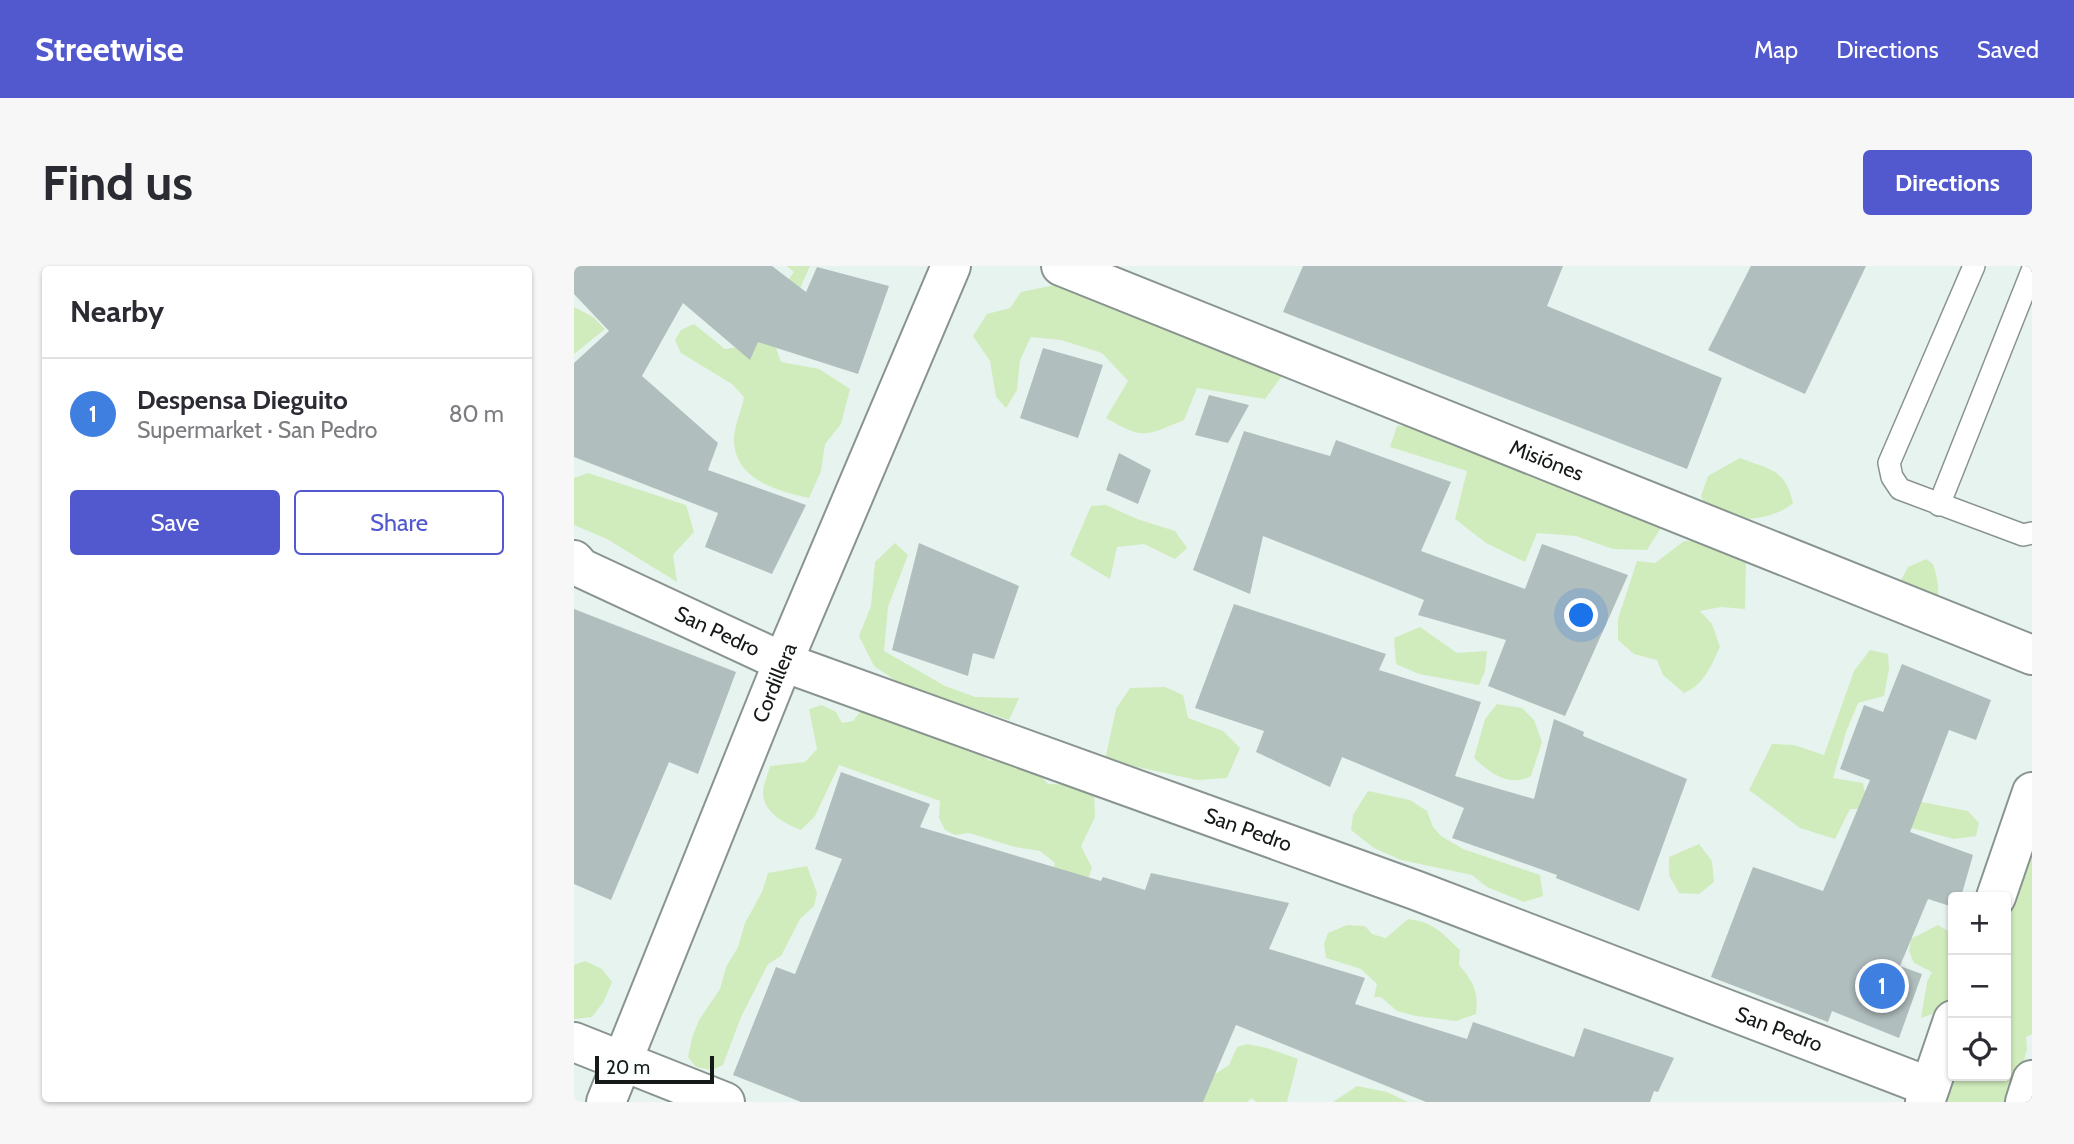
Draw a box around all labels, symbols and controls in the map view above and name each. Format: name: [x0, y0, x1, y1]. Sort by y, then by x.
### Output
text: Streetwise: [35, 29, 184, 69]
text: Map: [1754, 35, 1798, 64]
text: Directions: [1836, 35, 1939, 64]
text: Saved: [1977, 35, 2039, 64]
button: Directions: [1863, 150, 2032, 215]
text: Find us: [42, 153, 193, 212]
text: Nearby: [70, 293, 164, 330]
text: Despensa Dieguito: [137, 384, 348, 416]
text: 1: [89, 400, 97, 428]
text: 80 m: [449, 400, 504, 428]
text: Supermarket · San Pedro: [137, 416, 377, 444]
street label: Misiónes: [1506, 434, 1587, 486]
button: Save: [70, 490, 280, 555]
button: Share: [294, 490, 504, 555]
your location: [1564, 598, 1598, 632]
street label: San Pedro: [671, 600, 764, 662]
street label: Cordillera: [747, 639, 802, 726]
street label: San Pedro: [1201, 802, 1295, 857]
map controls: [1948, 892, 2011, 1081]
button: +: [1948, 892, 2011, 955]
button: −: [1948, 955, 2011, 1018]
pin: 1: [1859, 960, 1905, 1012]
street label: San Pedro: [1732, 1001, 1826, 1057]
button: locate: [1948, 1018, 2011, 1081]
scale bar: [595, 1053, 714, 1085]
text: 20 m: [606, 1056, 650, 1079]

